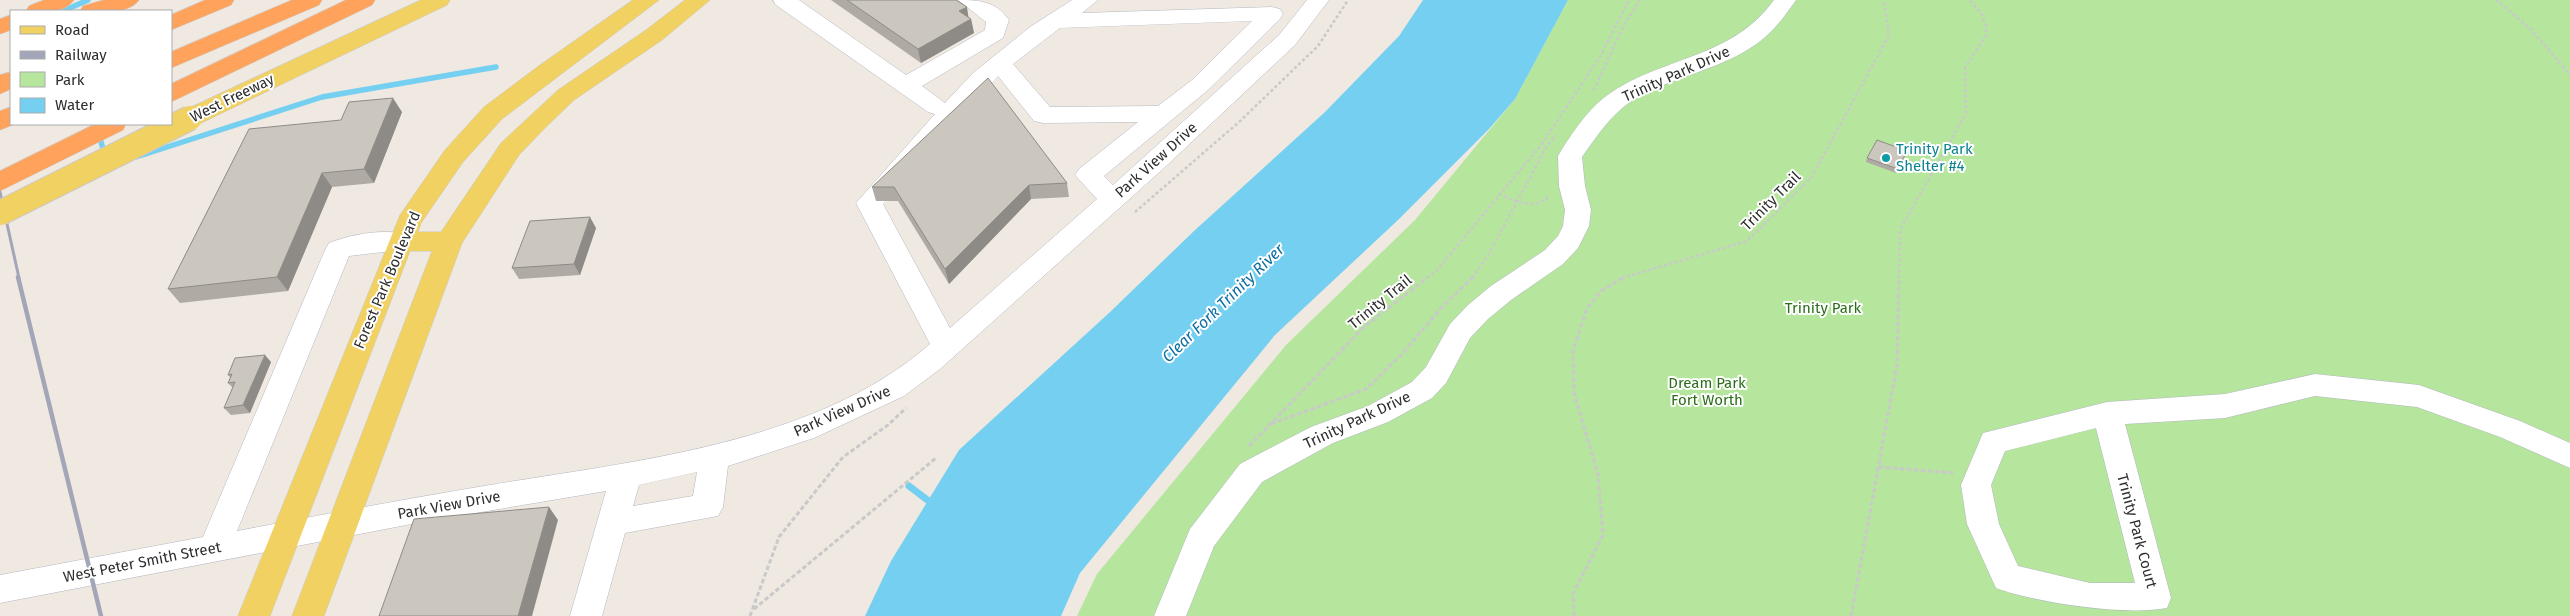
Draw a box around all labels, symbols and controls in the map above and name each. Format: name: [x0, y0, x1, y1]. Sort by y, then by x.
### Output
legend: [10, 10, 172, 125]
text: Road: [55, 21, 90, 39]
street label: Trinity Park Drive: [1619, 42, 1733, 106]
text: Railway: [55, 46, 107, 64]
street label: West Freeway: [187, 70, 277, 126]
text: Park: [55, 71, 85, 89]
text: Water: [55, 96, 94, 114]
street label: Park View Drive: [1111, 118, 1201, 202]
place label: Trinity Park Shelter #4: [1896, 140, 1973, 175]
marker: Trinity Park Shelter #4: [1880, 152, 1892, 164]
street label: Trinity Trail: [1738, 167, 1805, 234]
street label: Forest Park Boulevard: [350, 209, 424, 351]
water label: Clear Fork Trinity River: [1158, 239, 1288, 366]
street label: Trinity Trail: [1345, 271, 1416, 333]
park label: Trinity Park: [1785, 299, 1862, 317]
park label: Dream Park Fort Worth: [1668, 374, 1746, 409]
street label: Park View Drive: [791, 382, 893, 440]
street label: Trinity Park Drive: [1301, 387, 1413, 453]
street label: Trinity Park Court: [2113, 472, 2161, 591]
street label: Park View Drive: [396, 487, 502, 523]
street label: West Peter Smith Street: [61, 538, 223, 586]

